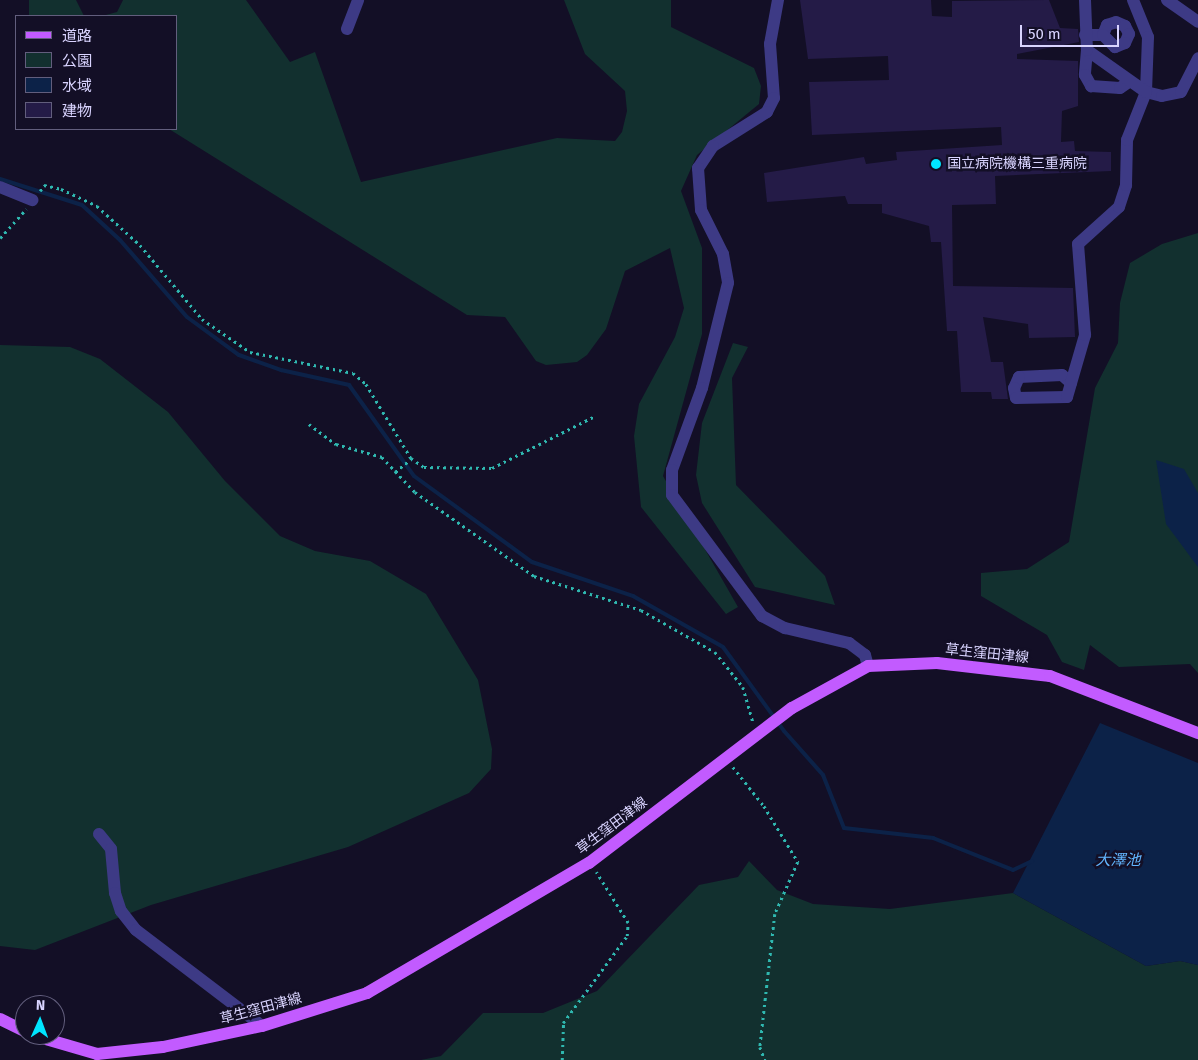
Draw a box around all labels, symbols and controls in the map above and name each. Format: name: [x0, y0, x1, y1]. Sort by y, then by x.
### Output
legend: [15, 15, 178, 130]
scale bar: [1023, 15, 1122, 47]
text: 50 m: [1028, 25, 1061, 43]
text: 道路: [62, 27, 92, 45]
text: 公園: [62, 52, 92, 70]
text: 水域: [62, 77, 92, 95]
text: 建物: [62, 102, 92, 120]
place label: 国立病院機構三重病院: [947, 156, 1087, 172]
marker: 国立病院機構三重病院: [929, 157, 943, 171]
street label: 草生窪田津線: [944, 641, 1030, 667]
street label: 草生窪田津線: [573, 794, 651, 858]
water label: 大澤池: [1096, 852, 1140, 870]
street label: 草生窪田津線: [218, 990, 304, 1028]
north arrow: [15, 995, 65, 1045]
text: N: [36, 997, 45, 1014]

